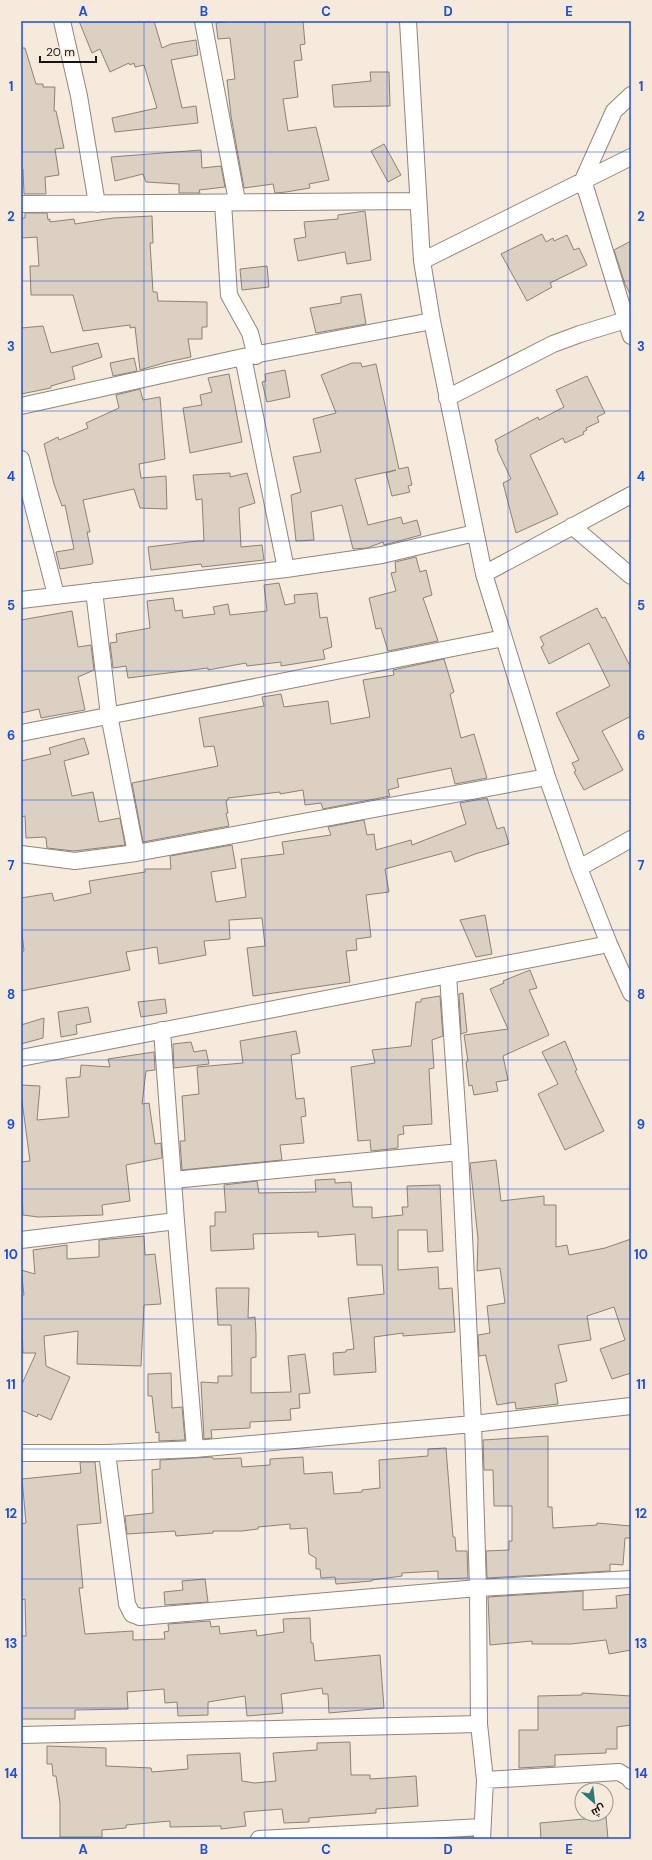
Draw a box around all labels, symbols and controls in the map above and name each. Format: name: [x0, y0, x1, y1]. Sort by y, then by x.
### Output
text: A: [78, 3, 88, 20]
text: B: [200, 3, 208, 20]
text: C: [321, 3, 331, 20]
text: D: [443, 3, 453, 20]
text: E: [565, 3, 573, 20]
scale bar: [40, 38, 96, 64]
text: 20 m: [46, 44, 75, 60]
text: 1: [9, 78, 13, 95]
text: 1: [639, 78, 643, 95]
text: 2: [7, 208, 15, 225]
text: 2: [637, 208, 645, 225]
text: 3: [7, 338, 15, 355]
text: 3: [637, 338, 645, 355]
text: 4: [7, 468, 15, 485]
text: 4: [637, 468, 645, 485]
text: 5: [7, 597, 15, 614]
text: 5: [637, 597, 645, 614]
text: 6: [7, 727, 15, 744]
text: 6: [637, 727, 645, 744]
text: 7: [8, 857, 15, 874]
text: 7: [638, 857, 645, 874]
text: 8: [7, 986, 15, 1003]
text: 8: [637, 986, 645, 1003]
text: 9: [7, 1116, 15, 1133]
text: 9: [637, 1116, 645, 1133]
text: 10: [4, 1246, 18, 1263]
text: 10: [634, 1246, 648, 1263]
text: 11: [6, 1376, 16, 1393]
text: 11: [636, 1376, 646, 1393]
text: 12: [5, 1505, 17, 1522]
text: 12: [635, 1505, 647, 1522]
text: 13: [5, 1635, 17, 1652]
text: 13: [635, 1635, 647, 1652]
text: 14: [4, 1765, 18, 1782]
text: 14: [634, 1765, 648, 1782]
north arrow: [574, 1782, 614, 1822]
text: ش: [589, 1801, 608, 1820]
text: A: [78, 1841, 88, 1858]
text: B: [200, 1841, 208, 1858]
text: C: [321, 1841, 331, 1858]
text: D: [443, 1841, 453, 1858]
text: E: [565, 1841, 573, 1858]

